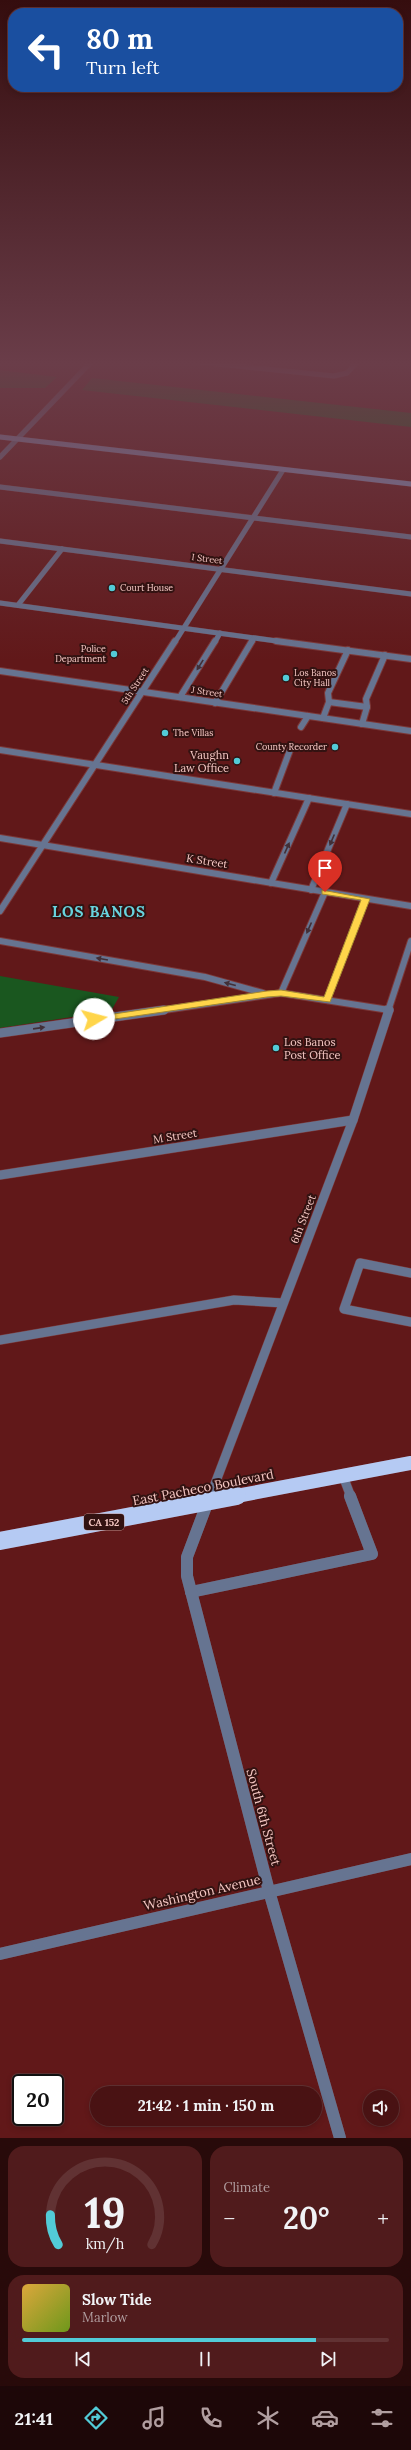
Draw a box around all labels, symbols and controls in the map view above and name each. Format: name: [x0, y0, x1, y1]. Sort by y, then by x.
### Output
text: 80 m: [86, 21, 153, 57]
icon: left: [20, 24, 72, 76]
text: Turn left: [86, 56, 159, 79]
street label: I Street: [191, 551, 224, 566]
place label: Court House: [120, 582, 173, 593]
marker: Court House: [107, 583, 117, 593]
place label: Police Department: [55, 643, 107, 664]
marker: Police Department: [109, 649, 119, 659]
one-way arrow: [196, 659, 203, 671]
street label: 5th Street: [119, 665, 151, 706]
place label: Los Banos City Hall: [294, 667, 336, 688]
marker: Los Banos City Hall: [281, 673, 291, 683]
street label: J Street: [190, 684, 224, 699]
place label: The Villas: [173, 727, 213, 738]
marker: The Villas: [160, 728, 170, 738]
place label: County Recorder: [256, 741, 327, 752]
marker: County Recorder: [330, 742, 340, 752]
place label: Vaughn Law Office: [174, 748, 229, 775]
marker: Vaughn Law Office: [232, 756, 242, 766]
one-way arrow: [328, 834, 334, 846]
one-way arrow: [284, 842, 290, 853]
street label: K Street: [185, 851, 229, 871]
pin: [308, 851, 342, 892]
icon: arrive: [314, 857, 336, 879]
district label: LOS BANOS: [52, 902, 146, 921]
one-way arrow: [306, 922, 312, 934]
one-way arrow: [96, 956, 108, 962]
one-way arrow: [224, 981, 236, 987]
position arrow: [73, 998, 115, 1040]
one-way arrow: [33, 1025, 45, 1031]
place label: Los Banos Post Office: [284, 1035, 340, 1062]
marker: Los Banos Post Office: [271, 1043, 281, 1053]
street label: M Street: [152, 1126, 199, 1146]
street label: 6th Street: [287, 1192, 319, 1245]
street label: East Pacheco Boulevard: [131, 1465, 275, 1510]
road number: CA 152: [84, 1514, 124, 1530]
street label: South 6th Street: [242, 1767, 285, 1867]
street label: Washington Avenue: [142, 1871, 262, 1914]
speed limit sign: 20: [12, 2074, 64, 2126]
map controls: [363, 2090, 399, 2126]
button: sound: [363, 2090, 399, 2126]
text: 21:42 · 1 min · 150 m: [138, 2096, 274, 2115]
text: Climate: [224, 2179, 270, 2196]
text: 19: [84, 2185, 125, 2238]
text: 20°: [283, 2199, 330, 2237]
text: −: [224, 2204, 235, 2232]
text: +: [377, 2204, 389, 2232]
text: km/h: [85, 2234, 124, 2253]
text: Slow Tide: [82, 2290, 152, 2309]
text: Marlow: [82, 2309, 128, 2326]
icon: previous: [72, 2348, 94, 2370]
icon: pause: [194, 2348, 216, 2370]
icon: next: [317, 2348, 339, 2370]
icon: directions: [82, 2404, 110, 2432]
icon: music: [140, 2404, 168, 2432]
icon: phone: [197, 2404, 225, 2432]
icon: climate: [254, 2404, 282, 2432]
icon: car: [311, 2404, 339, 2432]
icon: filters: [368, 2404, 396, 2432]
text: 21:41: [15, 2407, 53, 2430]

